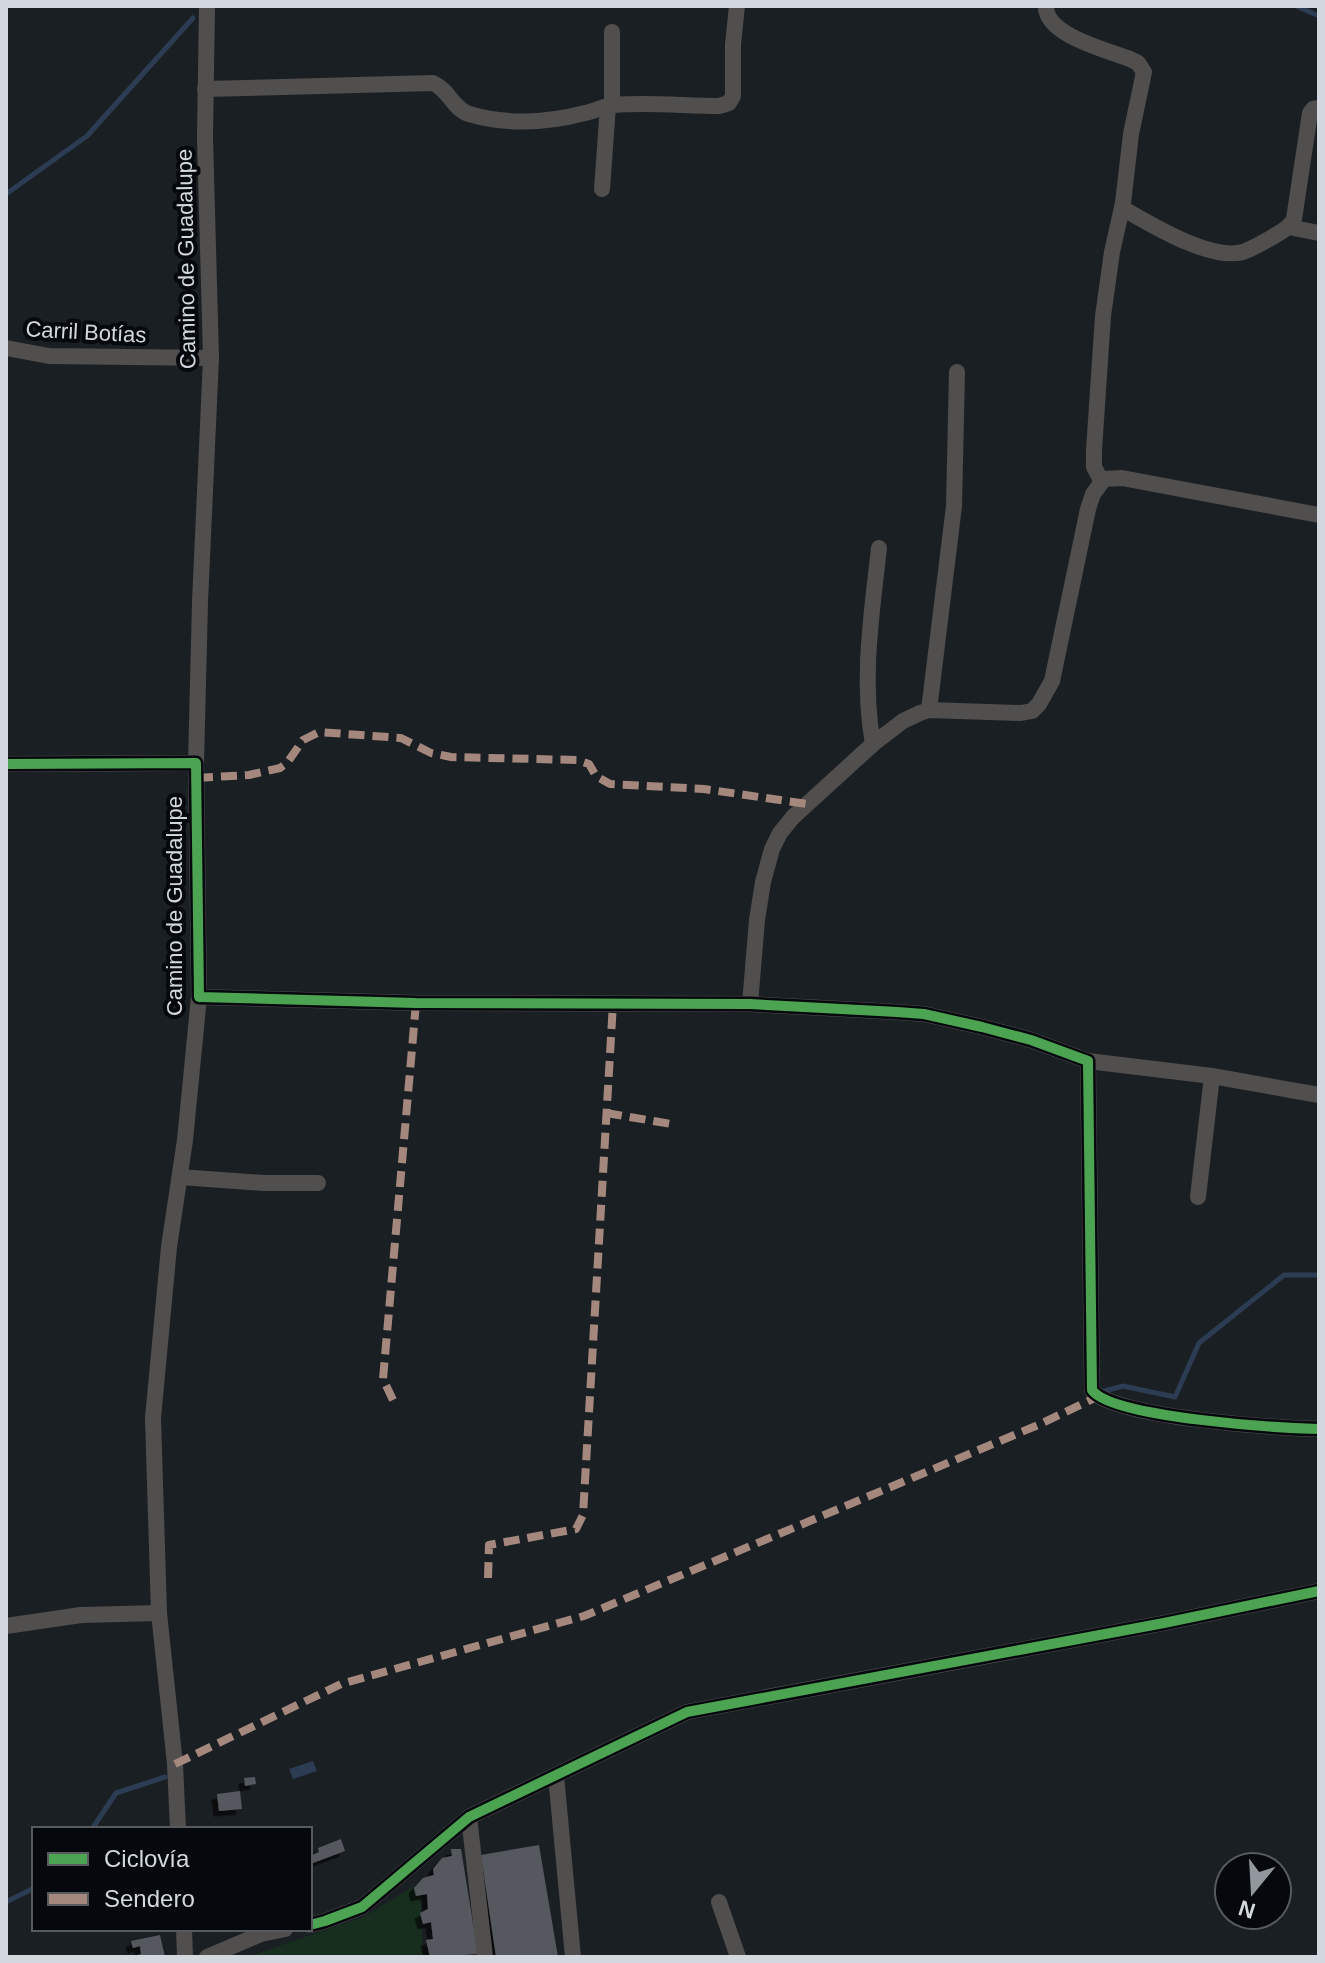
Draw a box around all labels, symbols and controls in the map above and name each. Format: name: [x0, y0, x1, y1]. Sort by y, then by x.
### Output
street label: Camino de Guadalupe: [172, 149, 200, 369]
street label: Carril Botías: [25, 316, 147, 348]
street label: Camino de Guadalupe: [162, 796, 187, 1016]
legend: [32, 1827, 312, 1931]
text: Ciclovía: [104, 1845, 190, 1872]
north arrow: [1213, 1851, 1293, 1931]
text: Sendero: [104, 1885, 195, 1912]
text: N: [1236, 1895, 1258, 1924]

